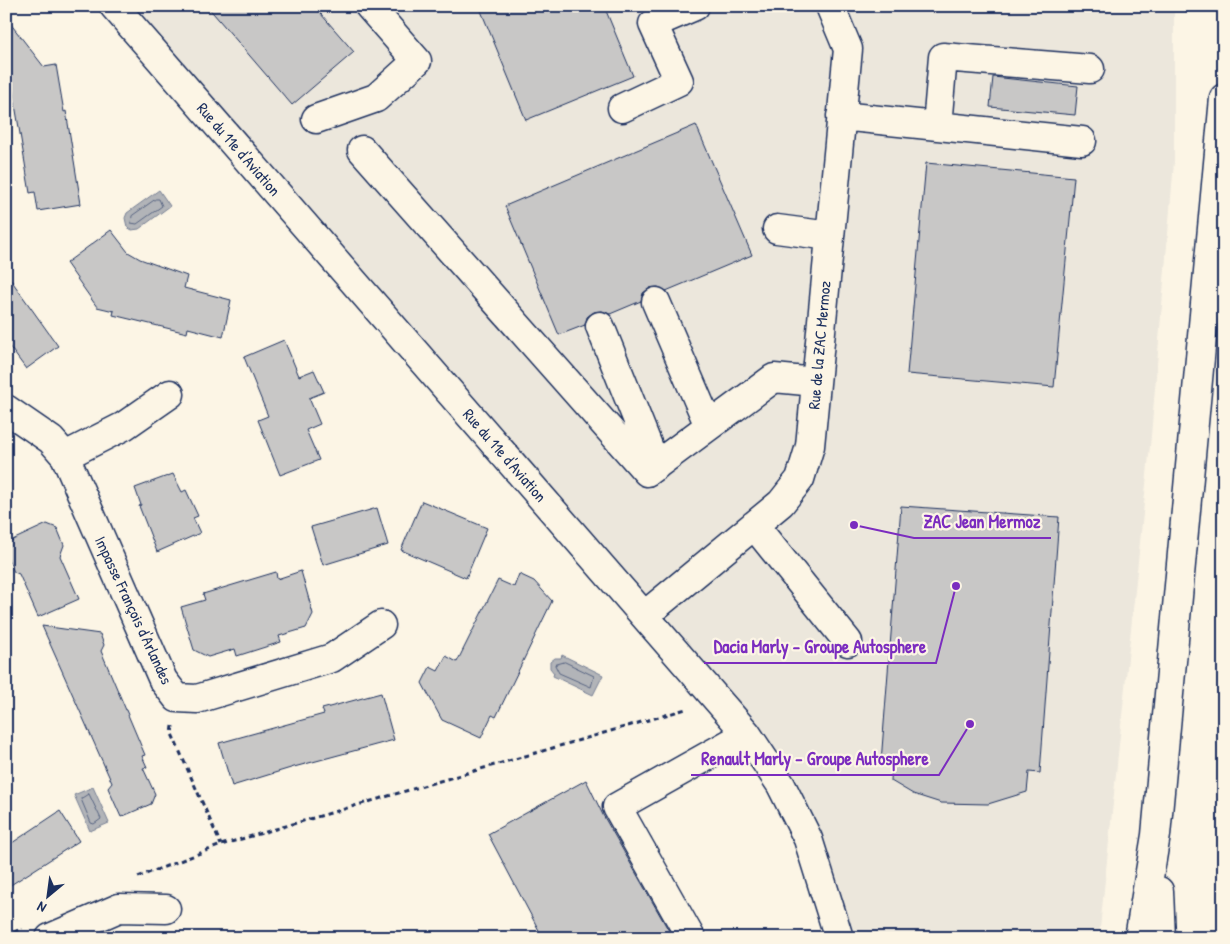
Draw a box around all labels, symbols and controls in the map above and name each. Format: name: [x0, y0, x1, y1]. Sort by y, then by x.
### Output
street label: Rue du 11e d'Aviation: [192, 97, 286, 201]
street label: Rue de la ZAC Mermoz: [802, 280, 836, 410]
street label: Rue du 11e d'Aviation: [458, 403, 552, 507]
callout: ZAC Jean Mermoz: [914, 505, 1051, 538]
text: ZAC Jean Mermoz: [923, 509, 1041, 534]
street label: Impasse François d'Arlandes: [90, 532, 178, 688]
callout: Dacia Marly - Groupe Autosphere: [704, 630, 936, 663]
text: Dacia Marly - Groupe Autosphere: [714, 634, 927, 660]
callout: Renault Marly - Groupe Autosphere: [691, 742, 939, 775]
text: Renault Marly - Groupe Autosphere: [701, 746, 930, 772]
north arrow: [22, 872, 72, 922]
text: N: [33, 897, 49, 918]

